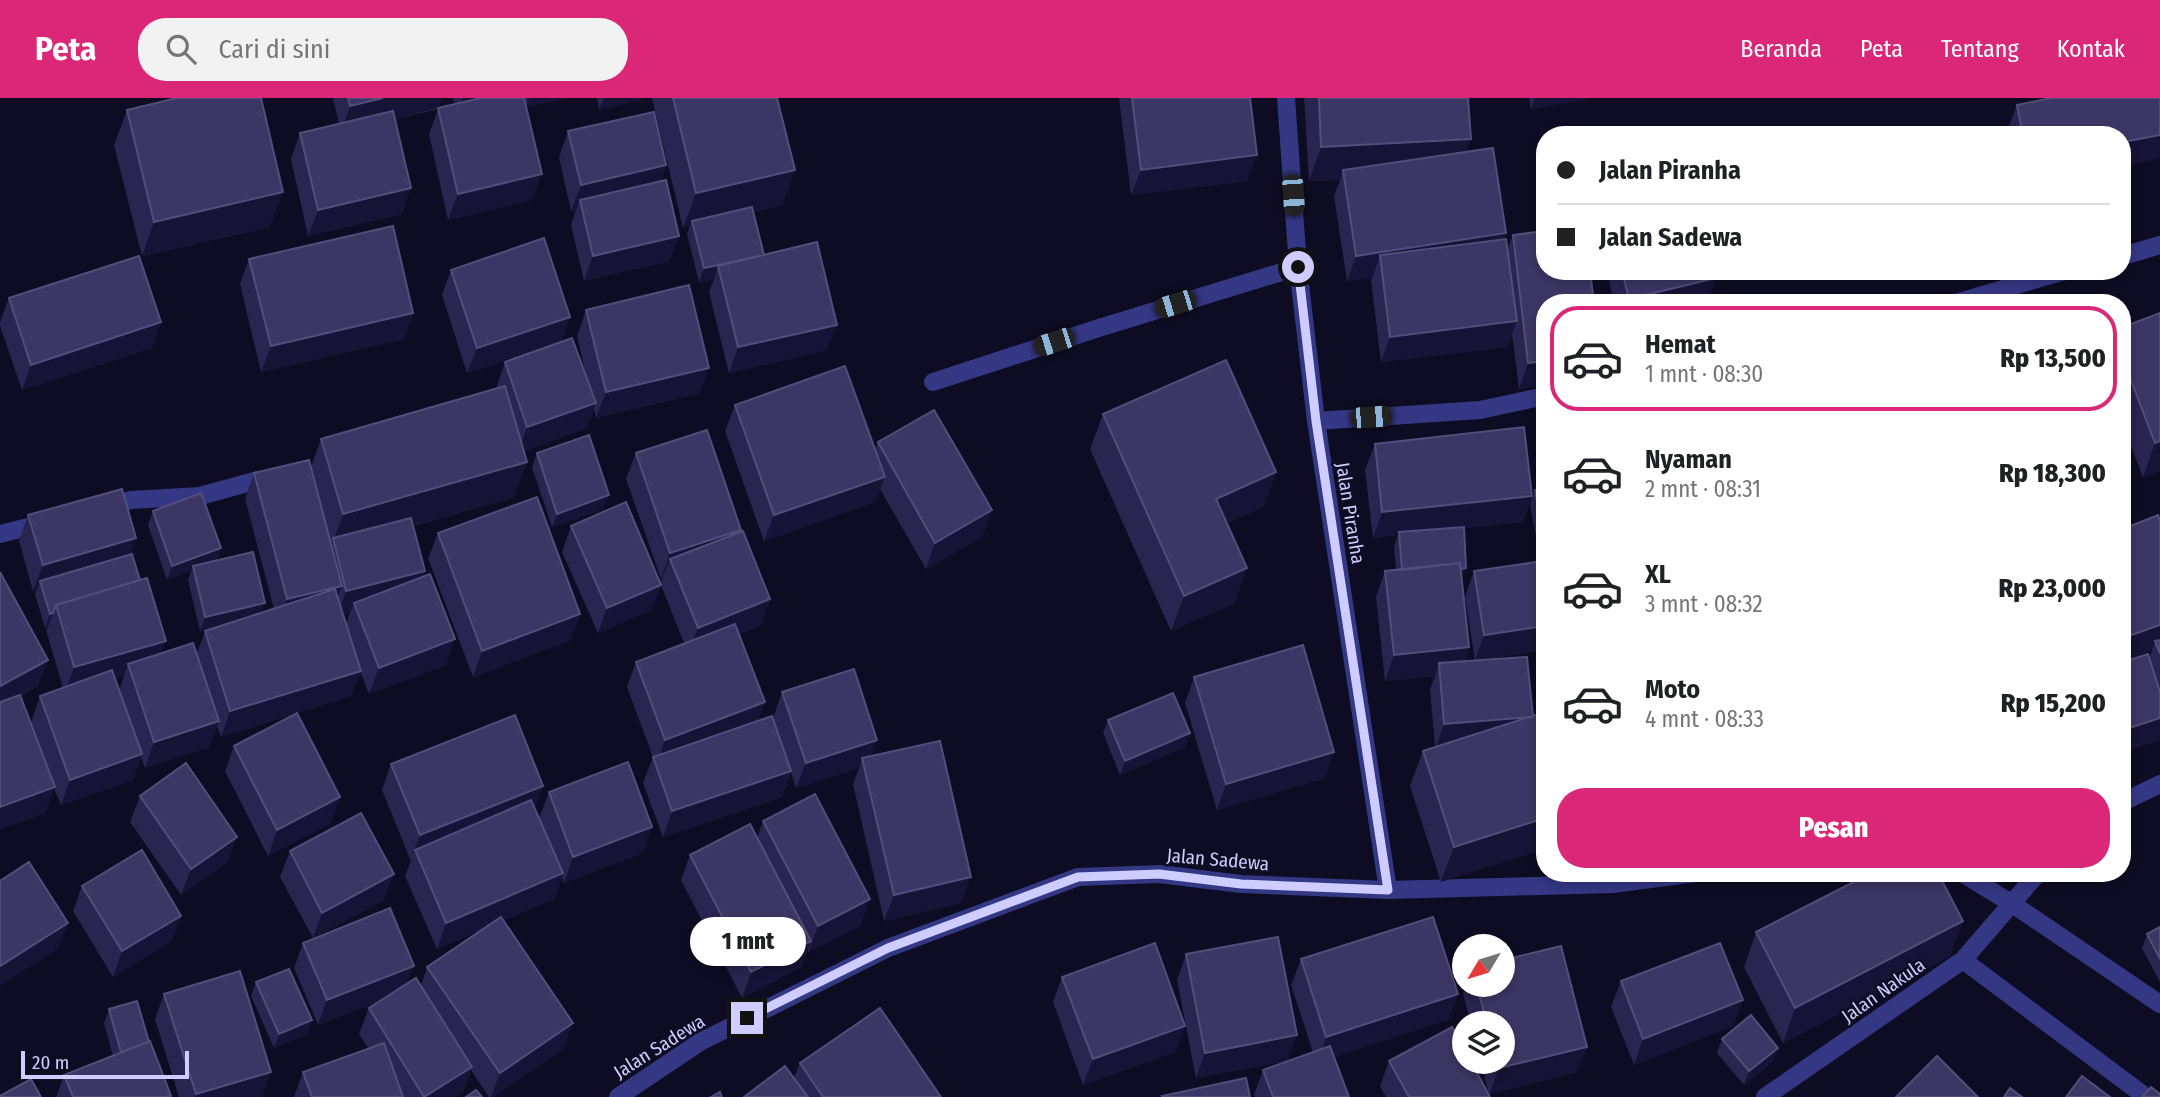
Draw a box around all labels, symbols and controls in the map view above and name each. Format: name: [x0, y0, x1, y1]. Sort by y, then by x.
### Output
search box: [138, 18, 628, 81]
text: Peta: [35, 29, 96, 69]
icon: search: [162, 30, 200, 68]
text: Cari di sini: [218, 34, 330, 65]
text: Beranda: [1740, 35, 1822, 63]
text: Peta: [1860, 35, 1903, 63]
text: Tentang: [1941, 35, 2019, 63]
text: Kontak: [2057, 35, 2125, 63]
text: Jalan Piranha: [1599, 155, 1741, 186]
car: [1282, 173, 1305, 217]
text: Jalan Sadewa: [1599, 222, 1742, 253]
route start: [1282, 251, 1314, 283]
car: [1152, 288, 1199, 320]
car: [1031, 326, 1078, 358]
icon: car: [1561, 327, 1624, 390]
text: Hemat: [1645, 329, 1716, 360]
text: Rp 13,500: [2000, 343, 2106, 374]
text: 1 mnt · 08:30: [1645, 360, 1763, 388]
car: [1350, 405, 1393, 429]
icon: car: [1561, 442, 1624, 505]
text: Nyaman: [1645, 444, 1732, 475]
text: Rp 18,300: [1999, 458, 2106, 489]
street label: Jalan Piranha: [1331, 461, 1370, 565]
text: 2 mnt · 08:31: [1645, 475, 1761, 503]
icon: car: [1561, 557, 1624, 620]
text: XL: [1645, 559, 1671, 590]
text: Rp 23,000: [1998, 573, 2106, 604]
text: 3 mnt · 08:32: [1645, 590, 1763, 618]
icon: car: [1561, 672, 1624, 735]
text: Moto: [1645, 674, 1700, 705]
text: Rp 15,200: [2001, 688, 2106, 719]
text: 4 mnt · 08:33: [1645, 705, 1764, 733]
button: Pesan: [1557, 788, 2110, 868]
street label: Jalan Sadewa: [1166, 844, 1270, 875]
callout: 1 mnt: [689, 916, 805, 965]
text: 1 mnt: [722, 927, 774, 955]
north arrow: [1452, 934, 1516, 998]
map controls: [1452, 934, 1515, 1074]
street label: Jalan Nakula: [1837, 953, 1930, 1028]
route end: [731, 1002, 763, 1034]
street label: Jalan Sadewa: [610, 1009, 709, 1083]
button: layers: [1452, 1011, 1515, 1074]
scale bar: [21, 1048, 189, 1080]
text: 20 m: [32, 1051, 69, 1074]

